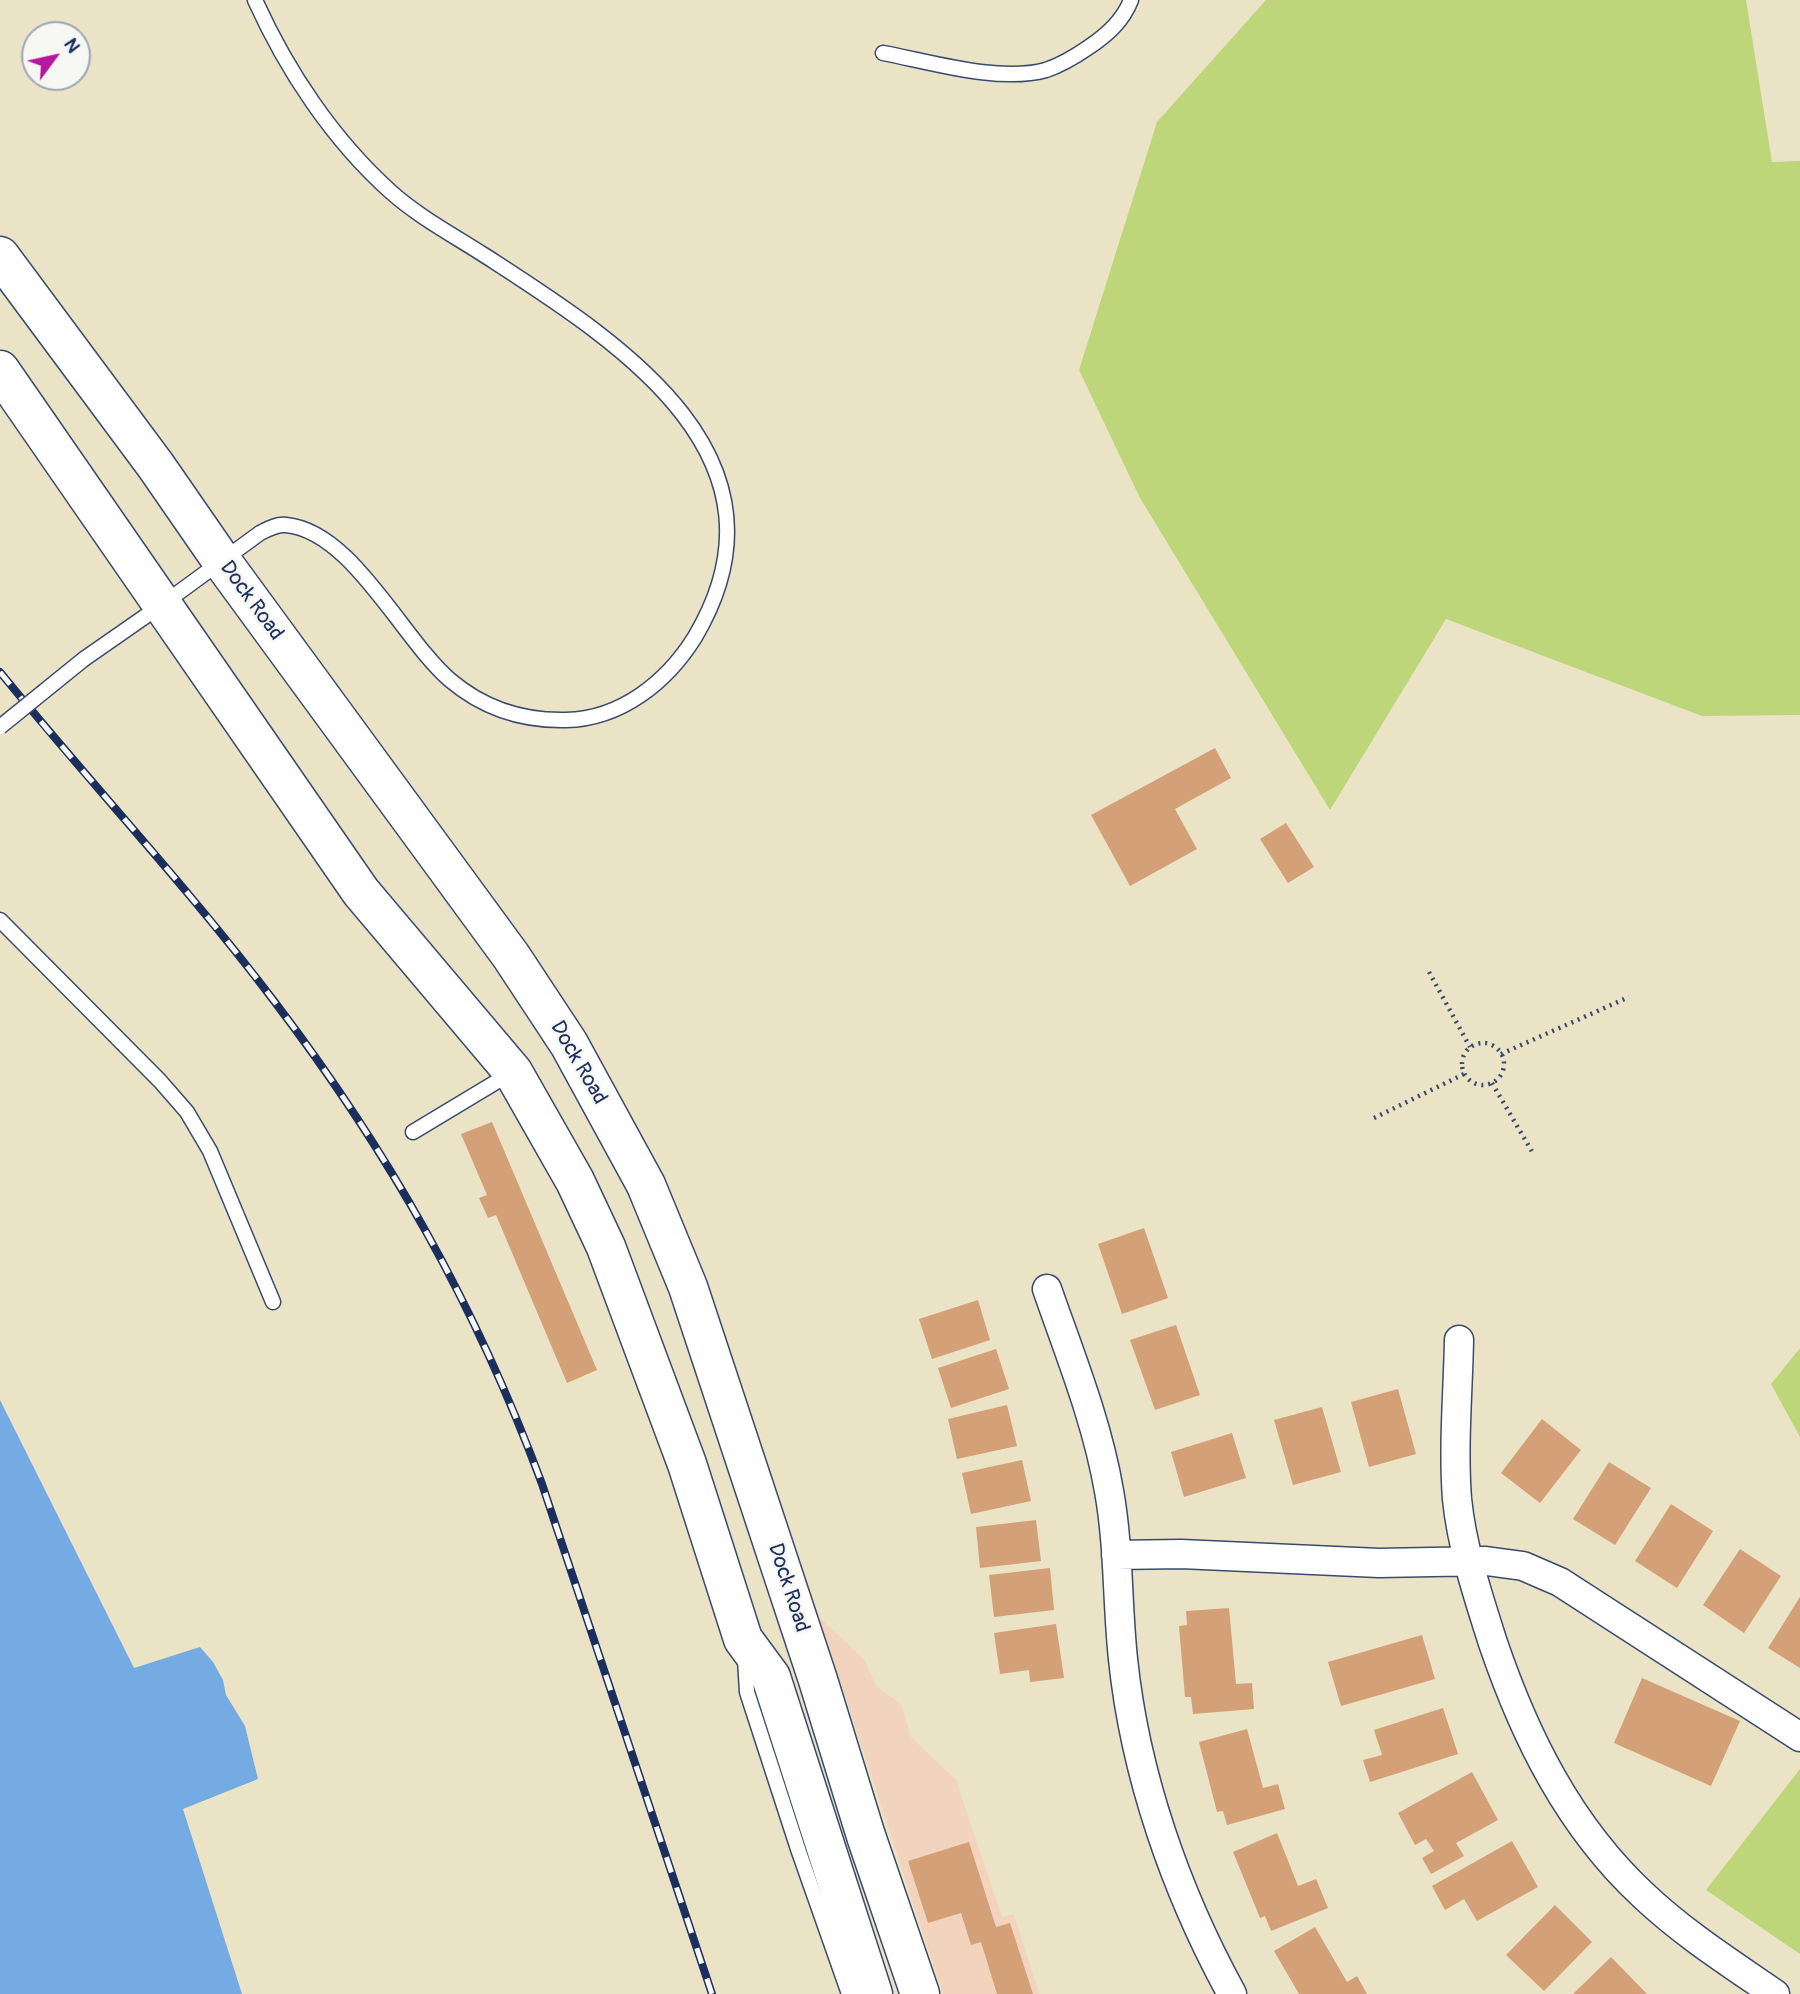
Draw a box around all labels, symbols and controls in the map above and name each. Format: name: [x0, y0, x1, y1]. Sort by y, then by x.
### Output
north arrow: [21, 21, 91, 91]
text: N: [58, 34, 85, 58]
street label: Dock Road: [214, 556, 288, 646]
street label: Dock Road: [544, 1017, 612, 1109]
street label: Dock Road: [762, 1540, 814, 1636]

